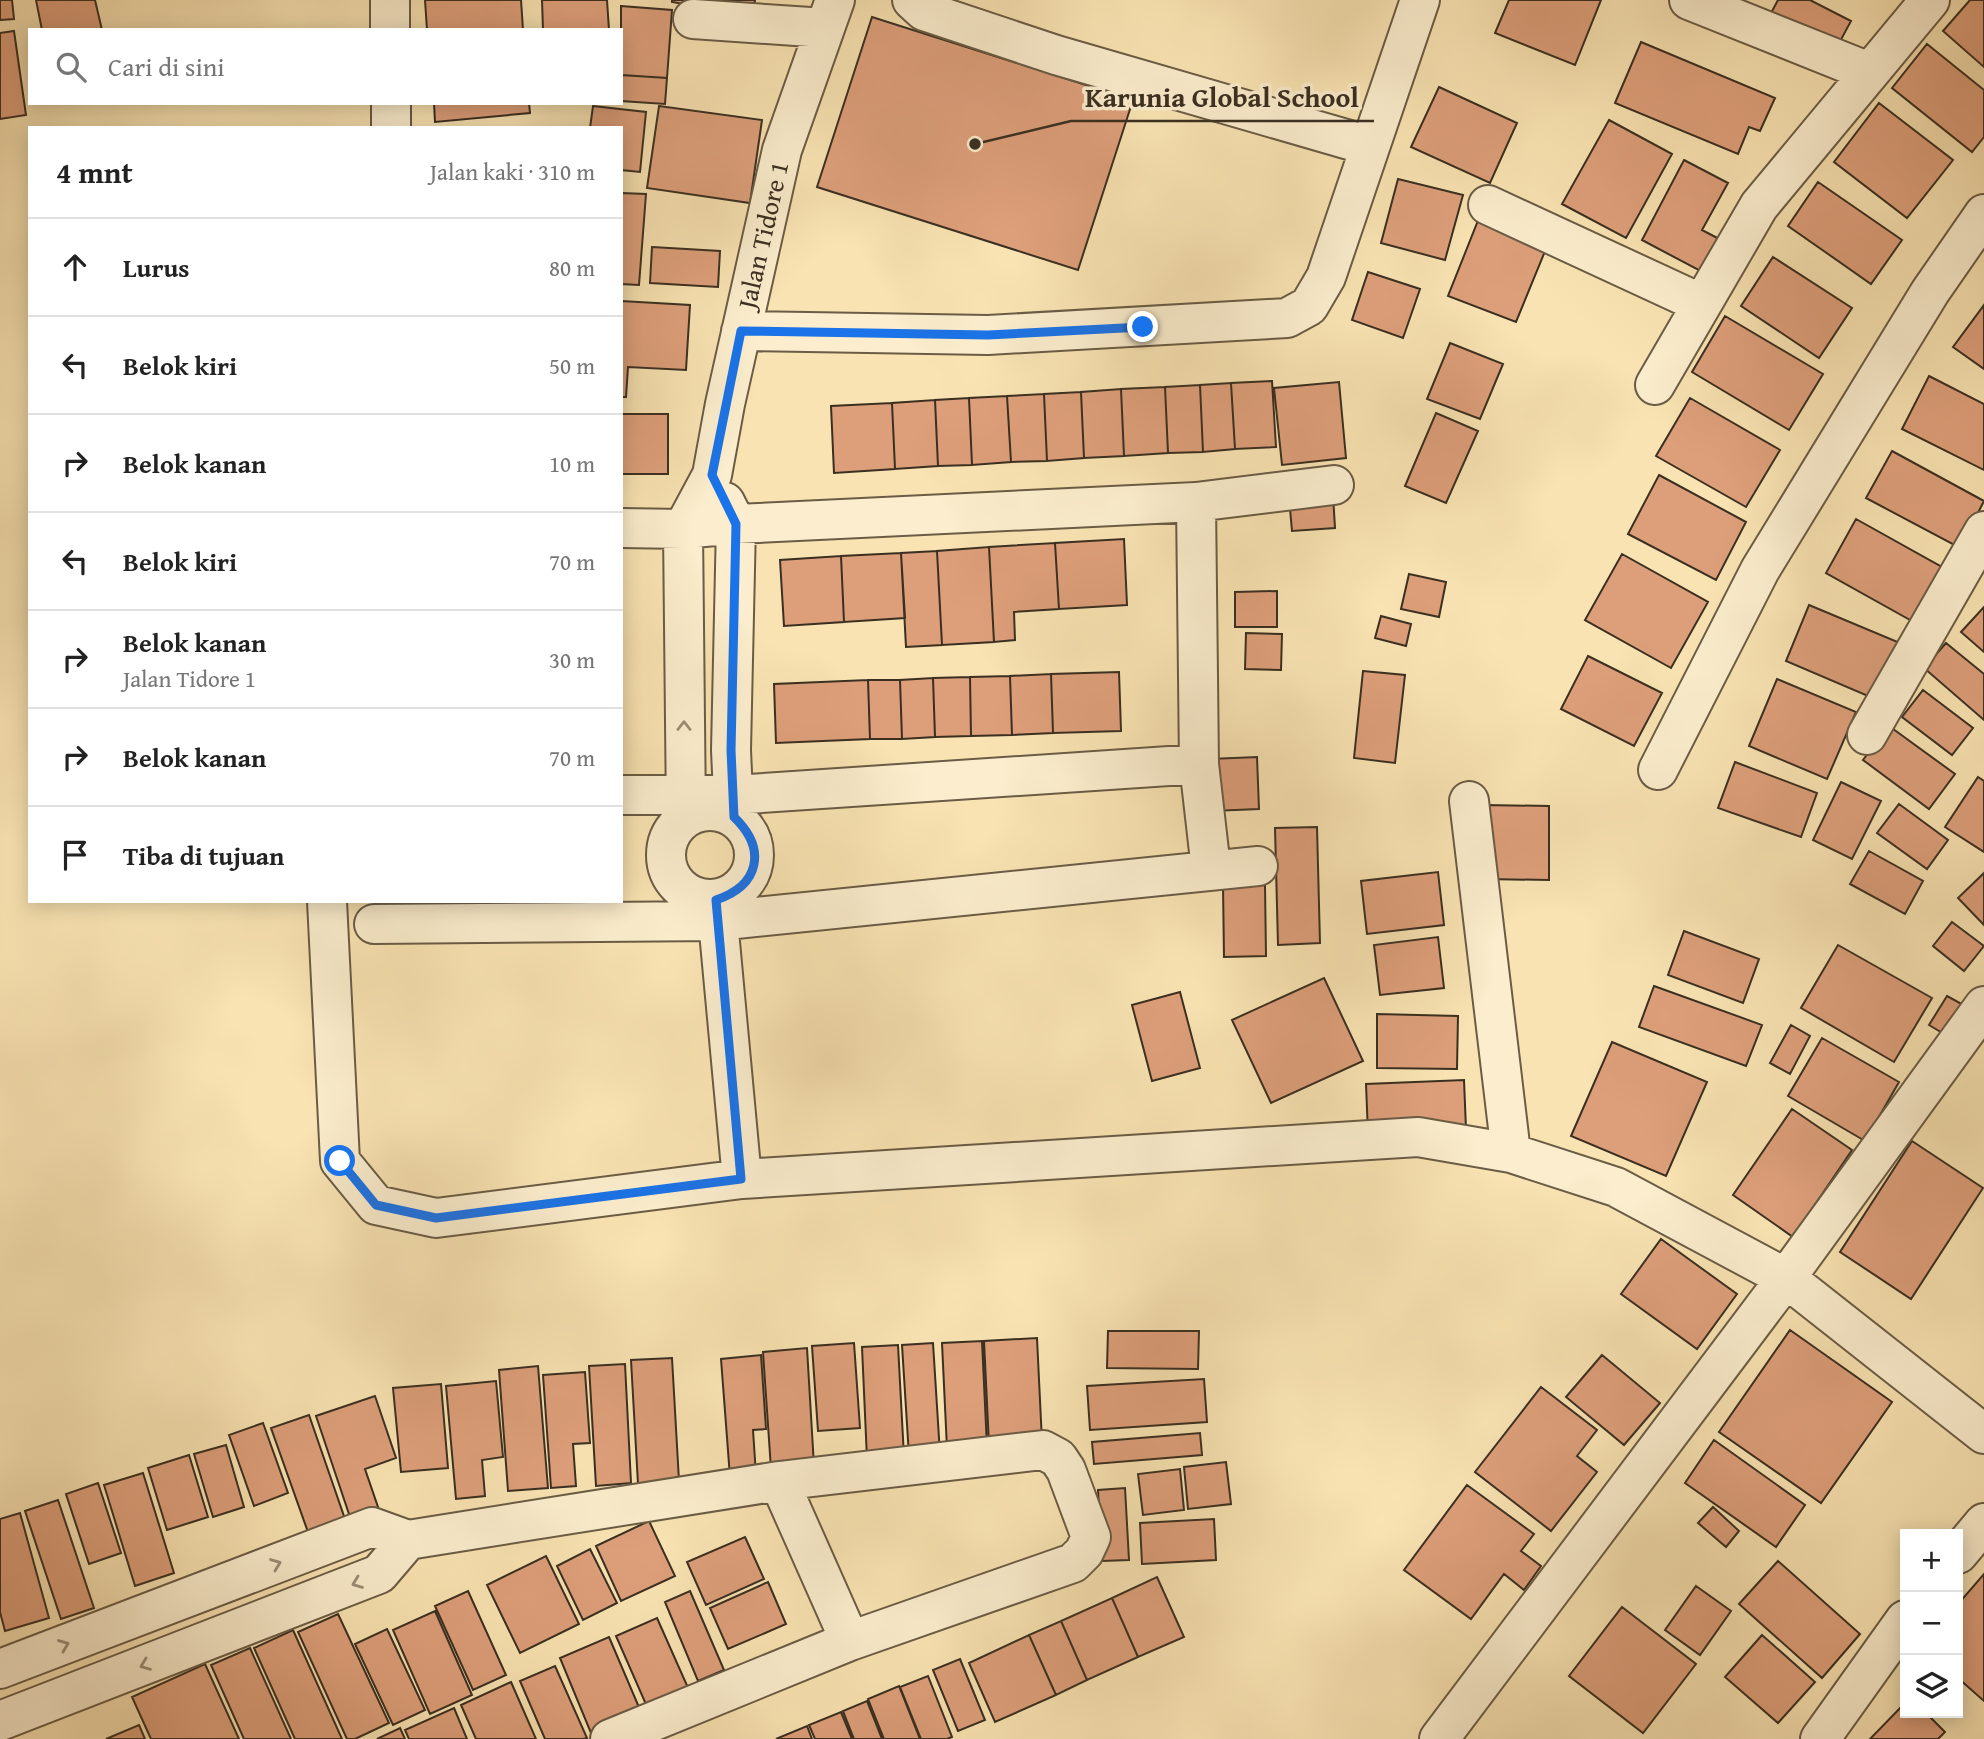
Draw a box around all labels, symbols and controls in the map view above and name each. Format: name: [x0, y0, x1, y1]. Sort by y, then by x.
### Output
search box: [28, 28, 623, 105]
text: Cari di sini: [108, 47, 225, 86]
icon: search: [52, 48, 90, 86]
callout: Karunia Global School: [1071, 72, 1374, 121]
text: Karunia Global School: [1085, 76, 1359, 117]
text: 4 mnt: [56, 150, 133, 194]
text: Jalan kaki · 310 m: [430, 155, 595, 188]
street label: Jalan Tidore 1: [726, 157, 798, 315]
icon: ahead: [56, 248, 94, 286]
text: Lurus: [123, 248, 189, 287]
text: 80 m: [549, 251, 595, 284]
route end: [1127, 311, 1158, 342]
icon: left: [56, 346, 94, 384]
text: Belok kiri: [123, 346, 237, 385]
text: 50 m: [549, 349, 595, 382]
icon: right: [56, 444, 94, 482]
text: Belok kanan: [123, 444, 266, 483]
text: 10 m: [549, 447, 595, 480]
icon: left: [56, 542, 94, 580]
text: Belok kiri: [123, 542, 237, 581]
text: 70 m: [549, 545, 595, 578]
text: Belok kanan: [123, 623, 266, 662]
icon: right: [56, 640, 94, 678]
text: 30 m: [549, 643, 595, 676]
text: Jalan Tidore 1: [123, 662, 256, 695]
one-way arrow: [676, 720, 692, 731]
icon: right: [56, 738, 94, 776]
text: Belok kanan: [123, 738, 266, 777]
text: 70 m: [549, 741, 595, 774]
icon: arrive: [56, 836, 94, 874]
text: Tiba di tujuan: [123, 836, 284, 875]
route start: [324, 1145, 355, 1176]
map controls: [1900, 1529, 1963, 1718]
button: +: [1900, 1529, 1963, 1592]
one-way arrow: [270, 1558, 282, 1572]
one-way arrow: [352, 1574, 364, 1588]
button: −: [1900, 1592, 1963, 1655]
one-way arrow: [57, 1639, 69, 1653]
button: layers: [1900, 1655, 1963, 1718]
one-way arrow: [139, 1656, 151, 1670]

